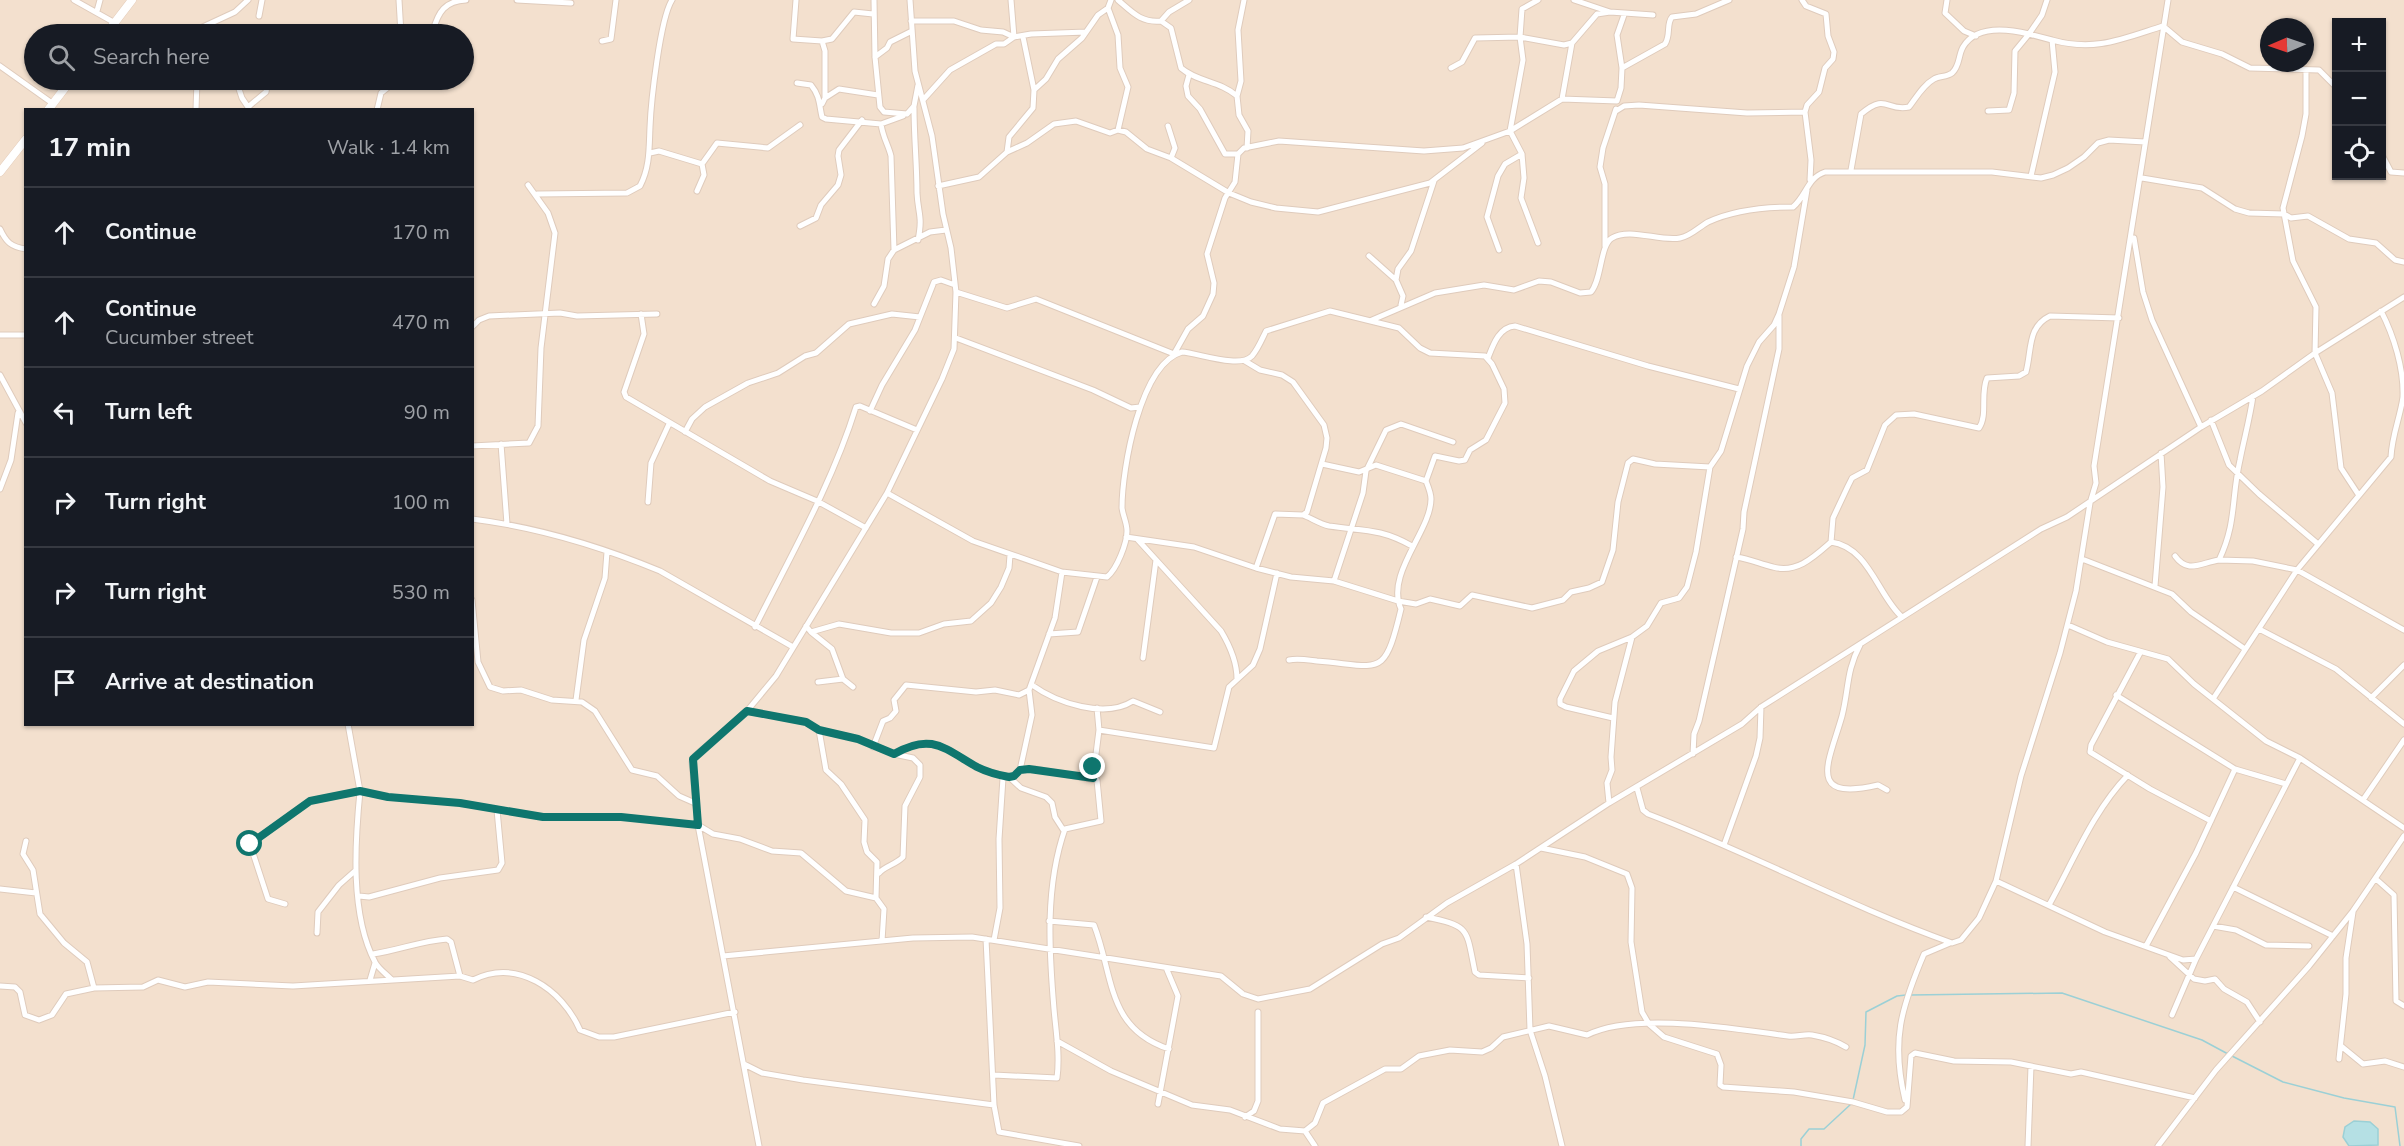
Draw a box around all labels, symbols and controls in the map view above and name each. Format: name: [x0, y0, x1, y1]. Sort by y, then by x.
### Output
north arrow: [2260, 18, 2314, 72]
map controls: [2332, 18, 2386, 180]
button: +: [2332, 18, 2386, 72]
search box: [24, 24, 474, 90]
icon: search: [45, 41, 78, 74]
text: Search here: [93, 42, 210, 72]
button: −: [2332, 72, 2386, 126]
button: locate: [2332, 126, 2386, 180]
text: 17 min: [48, 130, 131, 165]
text: Walk · 1.4 km: [327, 134, 450, 161]
icon: ahead: [48, 216, 81, 249]
text: Continue: [105, 217, 196, 247]
text: 170 m: [392, 219, 450, 246]
text: Continue: [105, 294, 196, 324]
icon: ahead: [48, 306, 81, 339]
text: 470 m: [392, 309, 450, 336]
text: Cucumber street: [105, 324, 253, 351]
icon: left: [48, 396, 81, 429]
text: Turn left: [105, 397, 192, 427]
text: 90 m: [404, 399, 450, 426]
icon: right: [48, 486, 81, 519]
text: Turn right: [105, 487, 206, 517]
text: 100 m: [392, 489, 450, 516]
icon: right: [48, 576, 81, 609]
text: Turn right: [105, 577, 206, 607]
text: 530 m: [392, 579, 450, 606]
icon: arrive: [48, 666, 81, 699]
text: Arrive at destination: [105, 667, 314, 697]
route end: [1079, 753, 1105, 779]
route start: [236, 830, 262, 856]

